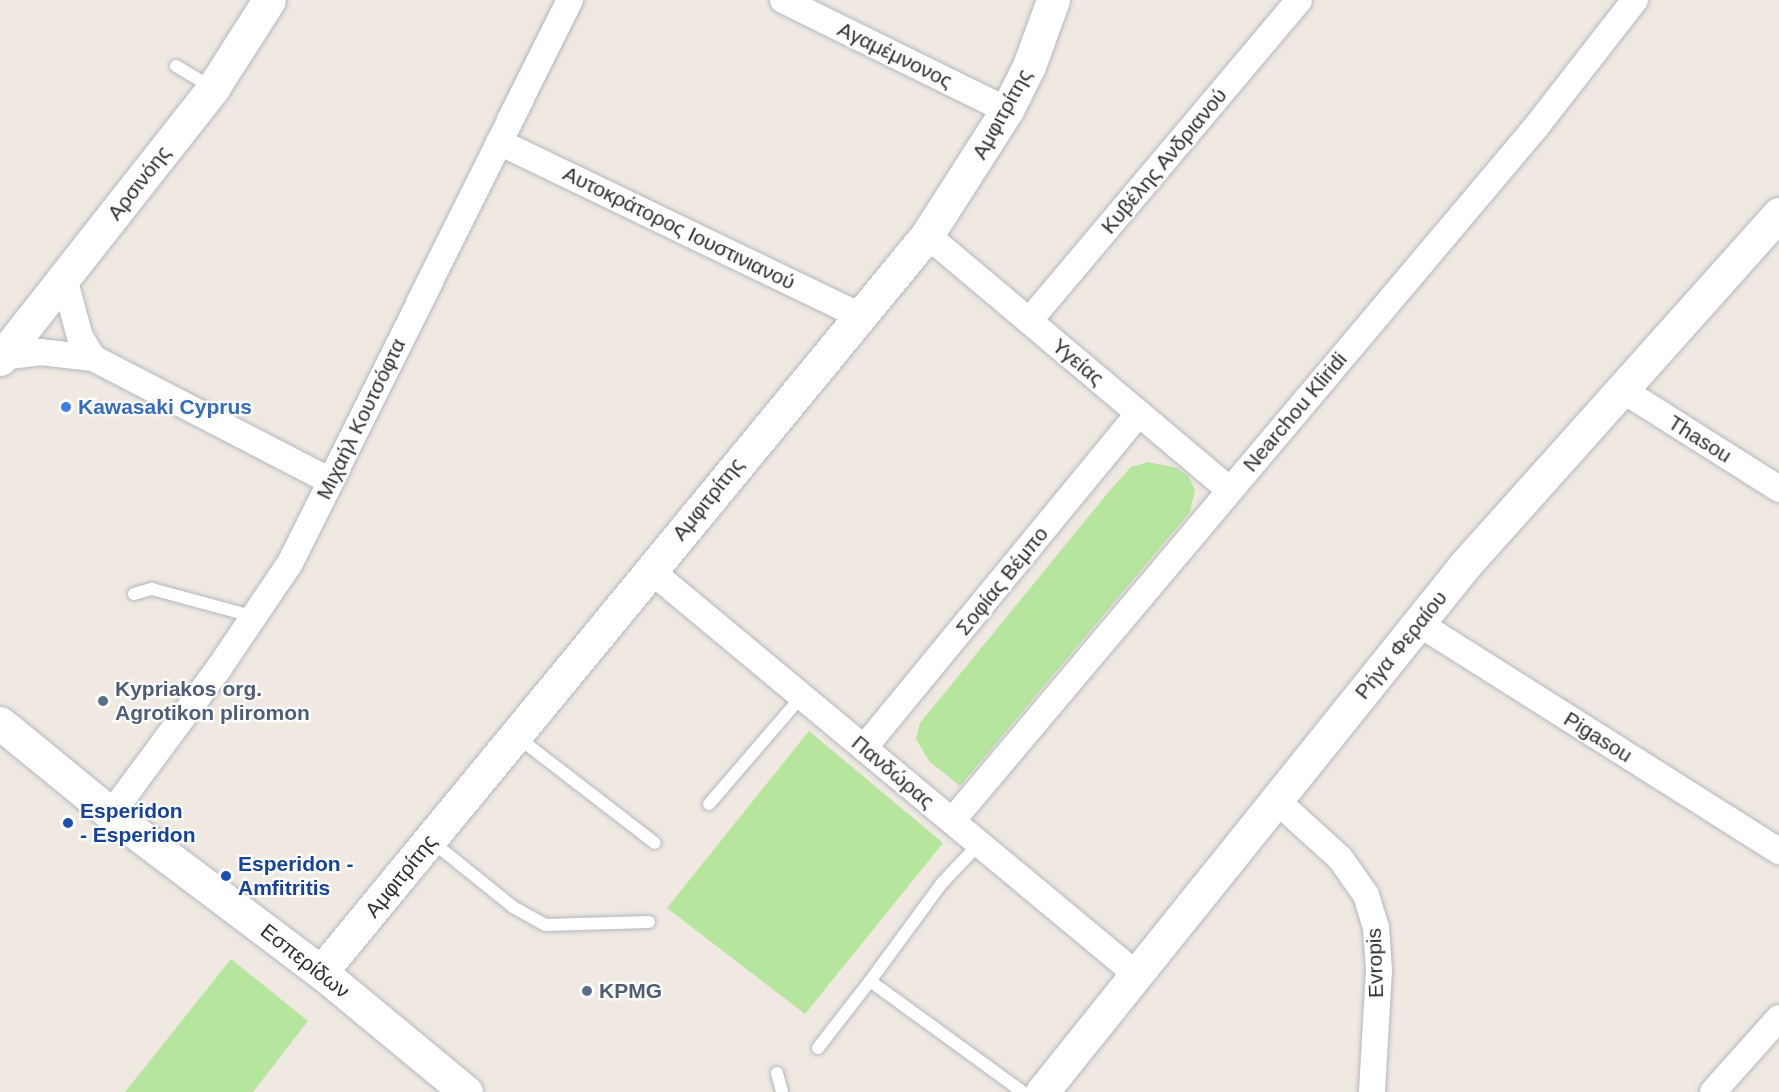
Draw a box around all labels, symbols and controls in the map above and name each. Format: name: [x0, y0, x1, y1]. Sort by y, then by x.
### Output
street label: Αγαμέμνονος: [834, 16, 956, 94]
street label: Αμφιτρίτης: [967, 64, 1037, 164]
street label: Κυβέλης Ανδριανού: [1095, 83, 1233, 239]
street label: Αρσινόης: [102, 141, 176, 225]
street label: Αυτοκράτορος Ιουστινιανού: [559, 161, 799, 295]
street label: Υγείας: [1047, 333, 1109, 391]
street label: Μιχαήλ Κουτσόφτα: [311, 334, 411, 504]
street label: Nearchou Kliridi: [1238, 347, 1352, 477]
place label: Kawasaki Cyprus: [78, 394, 252, 420]
marker: Kawasaki Cyprus: [59, 400, 73, 414]
street label: Thasou: [1664, 410, 1736, 468]
street label: Αμφιτρίτης: [667, 452, 749, 546]
street label: Σοφίας Βέμπο: [951, 522, 1053, 640]
street label: Ρήγα Φεραίου: [1350, 586, 1452, 704]
place label: Kypriakos org. Agrotikon pliromon: [115, 676, 310, 726]
marker: Kypriakos org. Agrotikon pliromon: [96, 694, 110, 708]
street label: Pigasou: [1559, 706, 1637, 768]
street label: Πανδώρας: [847, 730, 939, 814]
place label: Esperidon - Esperidon: [80, 798, 196, 848]
marker: Esperidon - Esperidon: [61, 816, 75, 830]
street label: Αμφιτρίτης: [360, 829, 442, 923]
place label: Esperidon - Amfitritis: [238, 851, 354, 901]
marker: Esperidon - Amfitritis: [219, 869, 233, 883]
street label: Εσπερίδων: [255, 918, 355, 1004]
street label: Evropis: [1361, 928, 1389, 998]
place label: KPMG: [599, 978, 662, 1004]
marker: KPMG: [580, 984, 594, 998]

